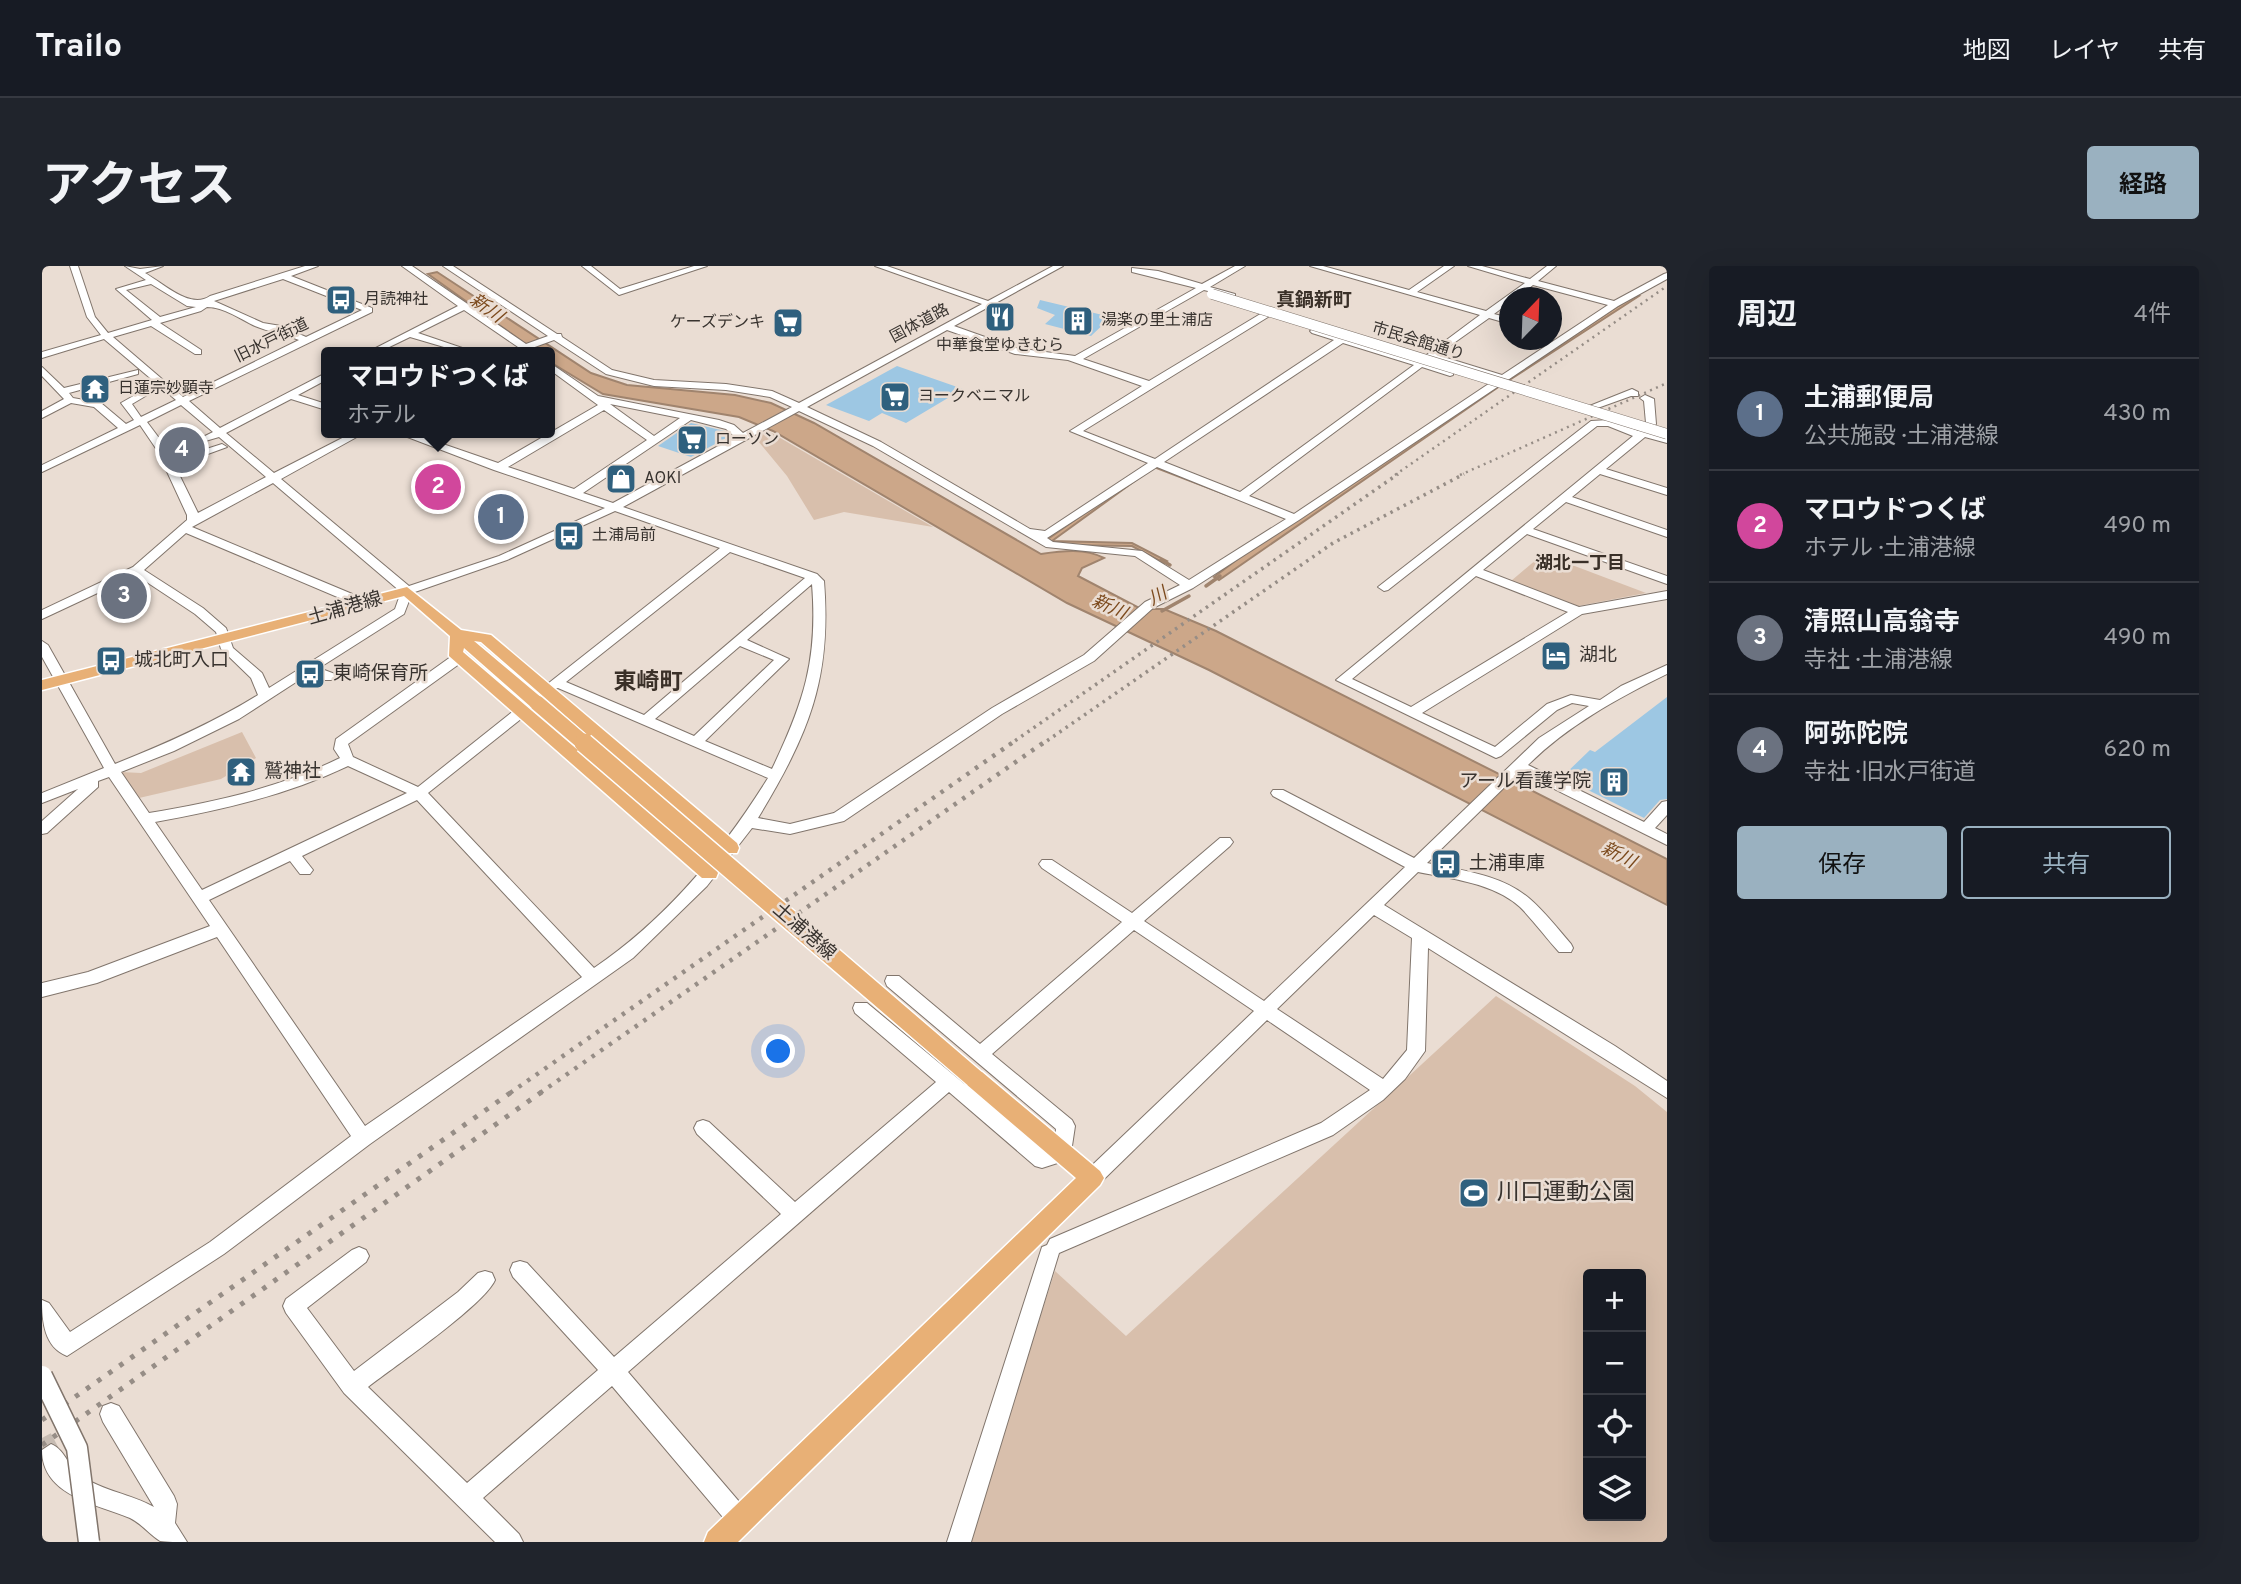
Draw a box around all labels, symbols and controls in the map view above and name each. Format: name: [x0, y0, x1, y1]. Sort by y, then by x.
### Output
text: Trailo: [35, 27, 122, 69]
text: 地図: [1963, 37, 2011, 67]
text: レイヤ: [2049, 37, 2120, 67]
text: 共有: [2158, 37, 2206, 67]
button: 経路: [2087, 146, 2199, 219]
text: アクセス: [42, 158, 236, 220]
bus stop icon: 月読神社: [324, 283, 358, 317]
north arrow: [1499, 287, 1562, 350]
water label: 新川: [465, 289, 509, 330]
district label: 真鍋新町: [1276, 289, 1352, 313]
place label: 月読神社: [364, 290, 428, 310]
text: 周辺: [1737, 298, 1797, 335]
street label: 国体道路: [887, 300, 953, 348]
restaurant icon: 中華食堂ゆきむら: [983, 300, 1017, 334]
text: 4件: [2134, 301, 2171, 330]
building icon: 湯楽の里土浦店: [1061, 304, 1095, 338]
supermarket icon: ケーズデンキ: [771, 306, 805, 340]
place label: 湯楽の里土浦店: [1101, 311, 1213, 331]
place label: ケーズデンキ: [670, 313, 765, 333]
street label: 旧水戸街道: [232, 314, 312, 368]
street label: 市民会館通り: [1369, 318, 1467, 366]
place label: 中華食堂ゆきむら: [936, 336, 1064, 356]
popup: [321, 347, 555, 438]
text: マロウドつくば: [347, 362, 529, 395]
temple icon: 日蓮宗妙顕寺: [78, 372, 112, 406]
place label: 日蓮宗妙顕寺: [118, 379, 214, 399]
supermarket icon: ヨークベニマル: [878, 380, 912, 414]
text: 土浦郵便局: [1804, 383, 1934, 416]
place label: ヨークベニマル: [918, 387, 1030, 407]
text: 1: [1755, 400, 1765, 429]
text: 430 m: [2103, 400, 2171, 429]
text: ホテル: [347, 402, 416, 431]
supermarket icon: ローソン: [675, 423, 709, 457]
text: 公共施設 · 土浦港線: [1804, 423, 1999, 452]
pin: 4: [159, 424, 205, 476]
place label: ローソン: [715, 430, 779, 450]
pin: 2: [415, 461, 461, 513]
shop icon: AOKI: [604, 462, 638, 496]
place label: AOKI: [644, 469, 681, 489]
pin: 1: [478, 491, 524, 543]
text: マロウドつくば: [1804, 495, 1986, 528]
text: 2: [1753, 512, 1767, 541]
text: 490 m: [2104, 512, 2171, 541]
bus stop icon: 土浦局前: [552, 519, 586, 553]
place label: 土浦局前: [592, 526, 656, 546]
text: ホテル · 土浦港線: [1804, 535, 1976, 564]
district label: 湖北一丁目: [1535, 553, 1625, 576]
pin: 3: [101, 570, 147, 622]
water label: 川: [1145, 582, 1173, 611]
street label: 土浦港線: [305, 587, 385, 631]
water label: 新川: [1088, 590, 1132, 627]
text: 清照山高翁寺: [1804, 607, 1960, 640]
text: 3: [1753, 624, 1767, 653]
text: 490 m: [2104, 624, 2171, 653]
hotel icon: 湖北: [1539, 639, 1573, 673]
bus stop icon: 城北町入口: [94, 644, 128, 678]
place label: 湖北: [1579, 644, 1617, 668]
text: 寺社 · 土浦港線: [1804, 647, 1953, 676]
place label: 城北町入口: [134, 649, 229, 673]
bus stop icon: 東崎保育所: [293, 657, 327, 691]
place label: 東崎保育所: [333, 662, 428, 686]
district label: 東崎町: [614, 669, 683, 698]
text: 阿弥陀院: [1804, 719, 1908, 752]
text: 4: [1753, 736, 1767, 765]
text: 620 m: [2104, 736, 2171, 765]
temple icon: 鷲神社: [224, 755, 258, 789]
text: 寺社 · 旧水戸街道: [1804, 759, 1976, 788]
place label: 鷲神社: [264, 760, 321, 784]
building icon: アール看護学院: [1597, 765, 1631, 799]
place label: アール看護学院: [1459, 770, 1591, 794]
button: 保存: [1737, 826, 1947, 899]
button: 共有: [1961, 826, 2171, 899]
water label: 新川: [1597, 838, 1641, 875]
bus stop icon: 土浦車庫: [1429, 847, 1463, 881]
place label: 土浦車庫: [1469, 852, 1545, 876]
street label: 土浦港線: [767, 898, 841, 966]
your location: [761, 1034, 795, 1068]
sports icon: 川口運動公園: [1457, 1176, 1491, 1210]
place label: 川口運動公園: [1497, 1179, 1635, 1208]
map controls: [1583, 1269, 1646, 1521]
button: +: [1583, 1269, 1646, 1332]
button: −: [1583, 1332, 1646, 1395]
button: locate: [1583, 1395, 1646, 1458]
button: layers: [1583, 1458, 1646, 1521]

